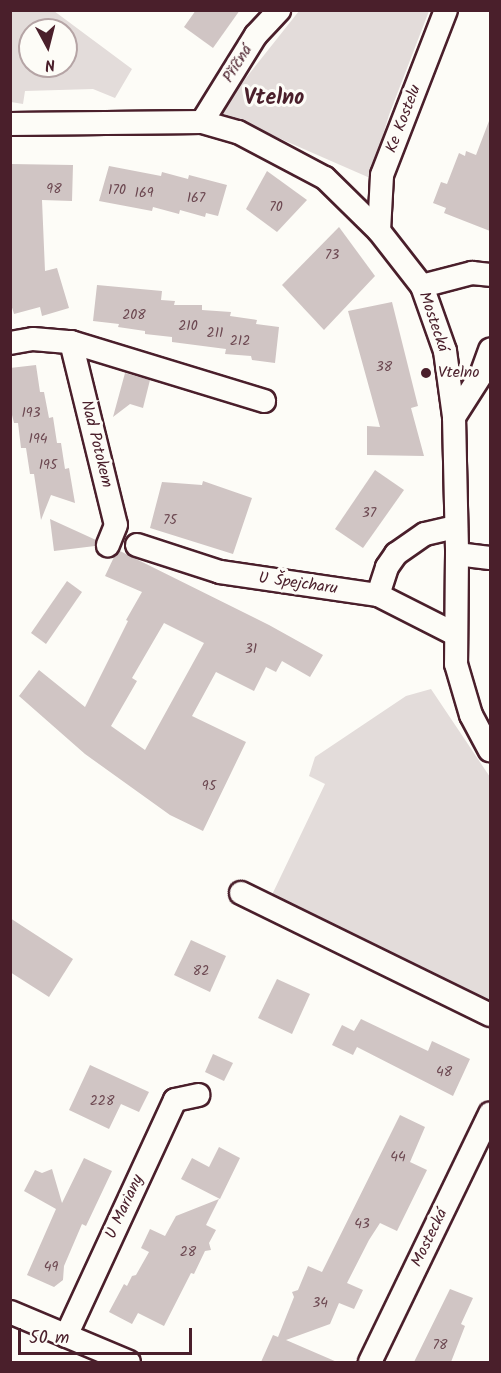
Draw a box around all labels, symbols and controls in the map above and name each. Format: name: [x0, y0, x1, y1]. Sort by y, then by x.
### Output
north arrow: [18, 18, 78, 78]
street label: Příčná: [219, 42, 257, 86]
text: N: [43, 51, 57, 77]
street label: Ke Kostelu: [382, 82, 426, 156]
district label: Vtelno: [244, 86, 304, 112]
house number: 98: [46, 181, 62, 197]
house number: 170: [108, 182, 126, 198]
house number: 169: [134, 185, 154, 201]
house number: 167: [187, 190, 205, 206]
house number: 70: [269, 199, 283, 215]
house number: 73: [325, 247, 339, 263]
street label: Mostecká: [414, 289, 452, 355]
house number: 208: [122, 307, 146, 323]
house number: 210: [178, 318, 198, 334]
house number: 211: [207, 325, 223, 341]
house number: 212: [230, 333, 250, 349]
house number: 38: [376, 359, 392, 375]
place label: Vtelno: [438, 363, 480, 383]
marker: Vtelno: [419, 366, 433, 380]
street label: Nad Potokem: [76, 398, 116, 490]
house number: 193: [21, 405, 41, 421]
house number: 194: [29, 431, 47, 447]
house number: 195: [39, 457, 57, 473]
house number: 37: [362, 505, 376, 521]
house number: 75: [163, 512, 177, 528]
street label: U Špejcharu: [257, 569, 339, 599]
house number: 31: [245, 641, 257, 657]
house number: 95: [202, 778, 216, 794]
house number: 82: [193, 963, 209, 979]
house number: 48: [436, 1064, 452, 1080]
house number: 228: [90, 1093, 114, 1109]
house number: 44: [390, 1149, 406, 1165]
street label: U Mariany: [102, 1172, 148, 1242]
street label: Mostecká: [408, 1206, 452, 1270]
house number: 43: [354, 1216, 370, 1232]
house number: 28: [180, 1244, 196, 1260]
house number: 49: [44, 1259, 58, 1275]
house number: 34: [312, 1295, 328, 1311]
scale bar: [21, 1316, 195, 1354]
text: 50 m: [29, 1324, 69, 1353]
house number: 78: [433, 1337, 447, 1353]

